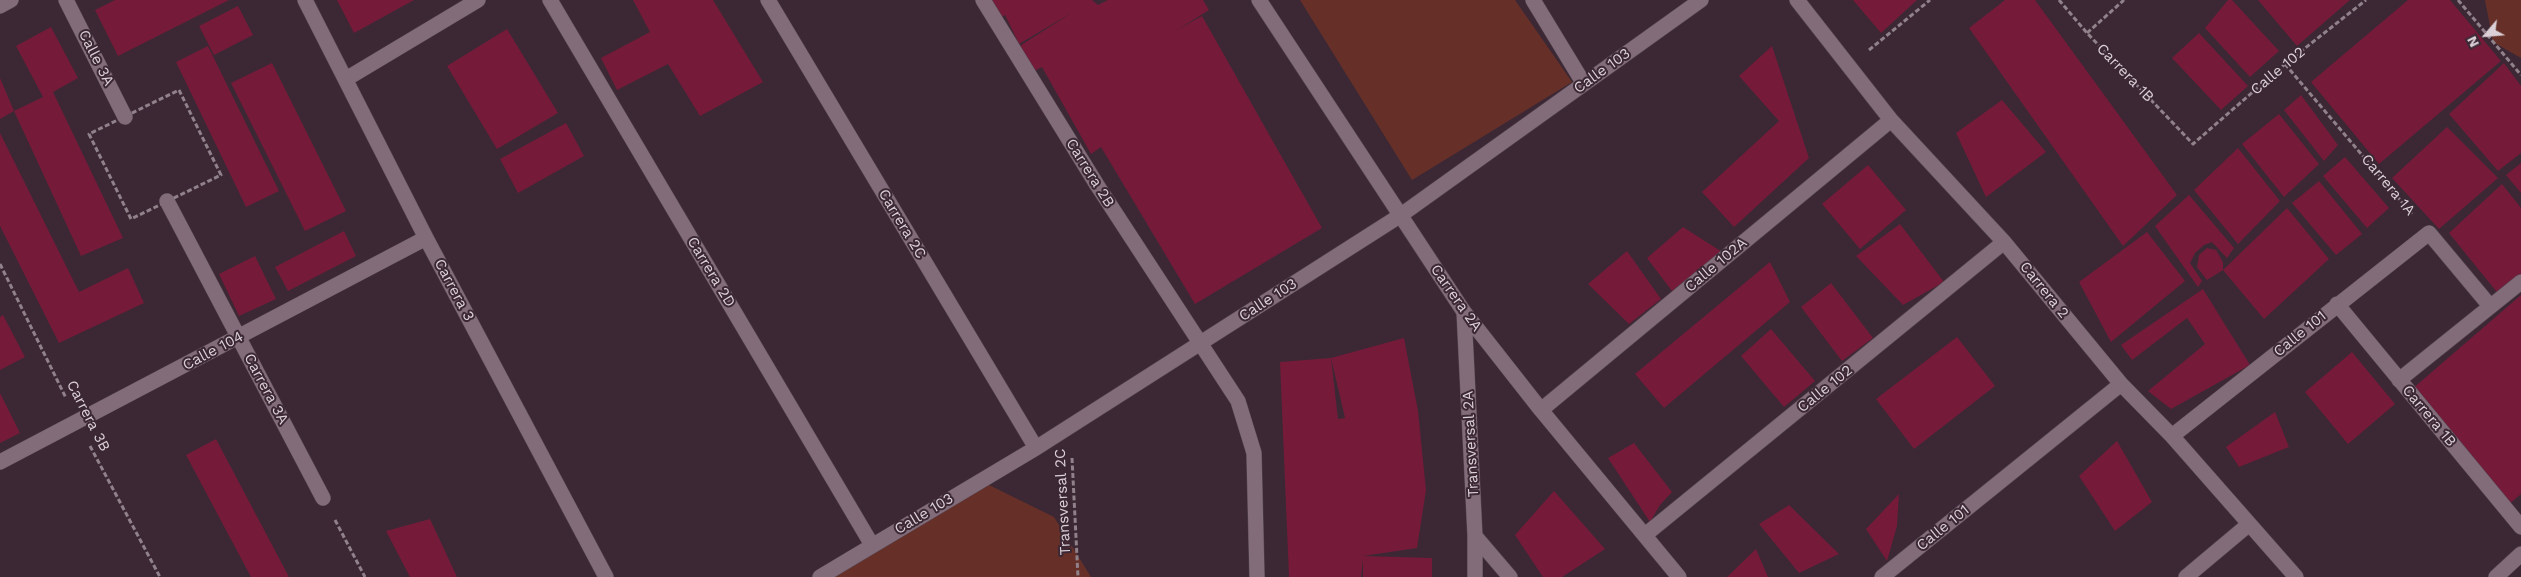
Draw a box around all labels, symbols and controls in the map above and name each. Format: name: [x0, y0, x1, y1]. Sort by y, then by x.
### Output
north arrow: [2461, 10, 2511, 60]
street label: Calle 3A: [74, 27, 118, 89]
text: N: [2463, 34, 2482, 50]
street label: Carrera 1B: [2093, 40, 2157, 106]
street label: Calle 102: [2247, 43, 2309, 99]
street label: Calle 103: [1570, 45, 1634, 97]
street label: Carrera 2B: [1062, 135, 1118, 211]
street label: Carrera 1A: [2357, 151, 2419, 219]
street label: Carrera 2C: [874, 186, 930, 262]
street label: Carrera 2D: [683, 234, 739, 310]
street label: Calle 102A: [1681, 234, 1751, 296]
street label: Carrera 3: [430, 256, 478, 324]
street label: Carrera 2: [2016, 258, 2072, 322]
street label: Carrera 2A: [1426, 261, 1486, 335]
street label: Calle 103: [1236, 275, 1300, 325]
street label: Calle 101: [2270, 307, 2330, 361]
street label: Calle 104: [180, 328, 246, 374]
street label: Carrera 3A: [240, 351, 292, 427]
street label: Calle 102: [1794, 361, 1856, 417]
street label: Carrera 3B: [62, 377, 114, 455]
street label: Carrera 1B: [2398, 382, 2460, 450]
street label: Transversal 2A: [1459, 390, 1483, 498]
street label: Transversal 2C: [1051, 448, 1075, 556]
street label: Calle 103: [891, 489, 957, 539]
street label: Calle 101: [1913, 501, 1973, 555]

